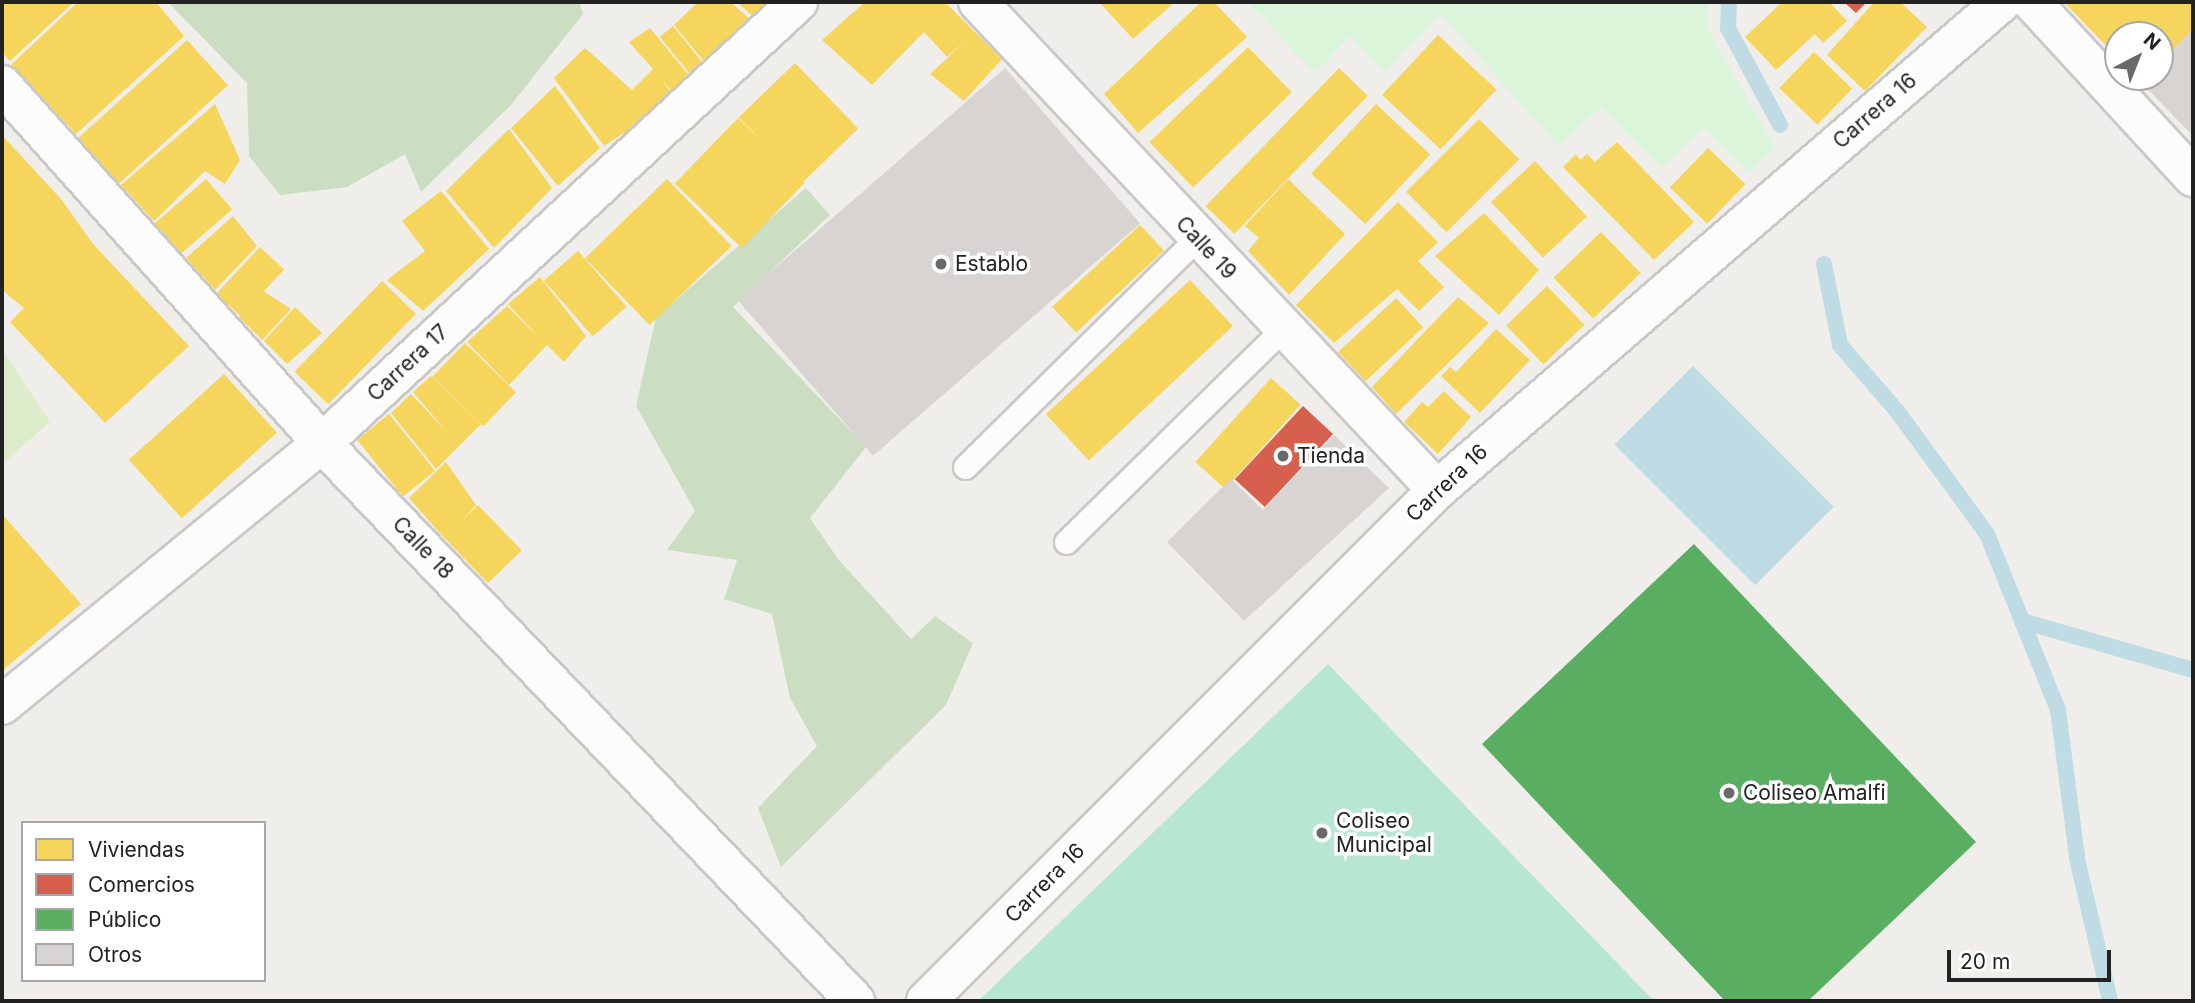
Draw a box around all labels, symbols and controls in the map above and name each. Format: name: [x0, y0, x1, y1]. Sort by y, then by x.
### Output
north arrow: [2104, 21, 2174, 91]
text: N: [2139, 28, 2165, 55]
street label: Carrera 16: [1828, 68, 1922, 154]
street label: Calle 19: [1171, 211, 1241, 285]
place label: Establo: [955, 251, 1028, 277]
marker: Establo: [933, 256, 949, 272]
street label: Carrera 17: [362, 319, 454, 407]
street label: Carrera 16: [1401, 439, 1493, 527]
place label: Tienda: [1297, 443, 1365, 469]
marker: Tienda: [1275, 448, 1291, 464]
street label: Calle 18: [387, 512, 459, 584]
place label: Coliseo Amalfi: [1743, 780, 1886, 806]
marker: Coliseo Amalfi: [1721, 785, 1737, 801]
place label: Coliseo Municipal: [1336, 808, 1432, 858]
legend: [21, 821, 266, 982]
marker: Coliseo Municipal: [1314, 825, 1330, 841]
text: Viviendas: [88, 837, 185, 862]
street label: Carrera 16: [1000, 838, 1090, 928]
text: Comercios: [88, 872, 195, 897]
text: Público: [88, 907, 161, 932]
scale bar: [1950, 936, 2114, 980]
text: Otros: [88, 942, 142, 967]
text: 20 m: [1960, 949, 2010, 974]

